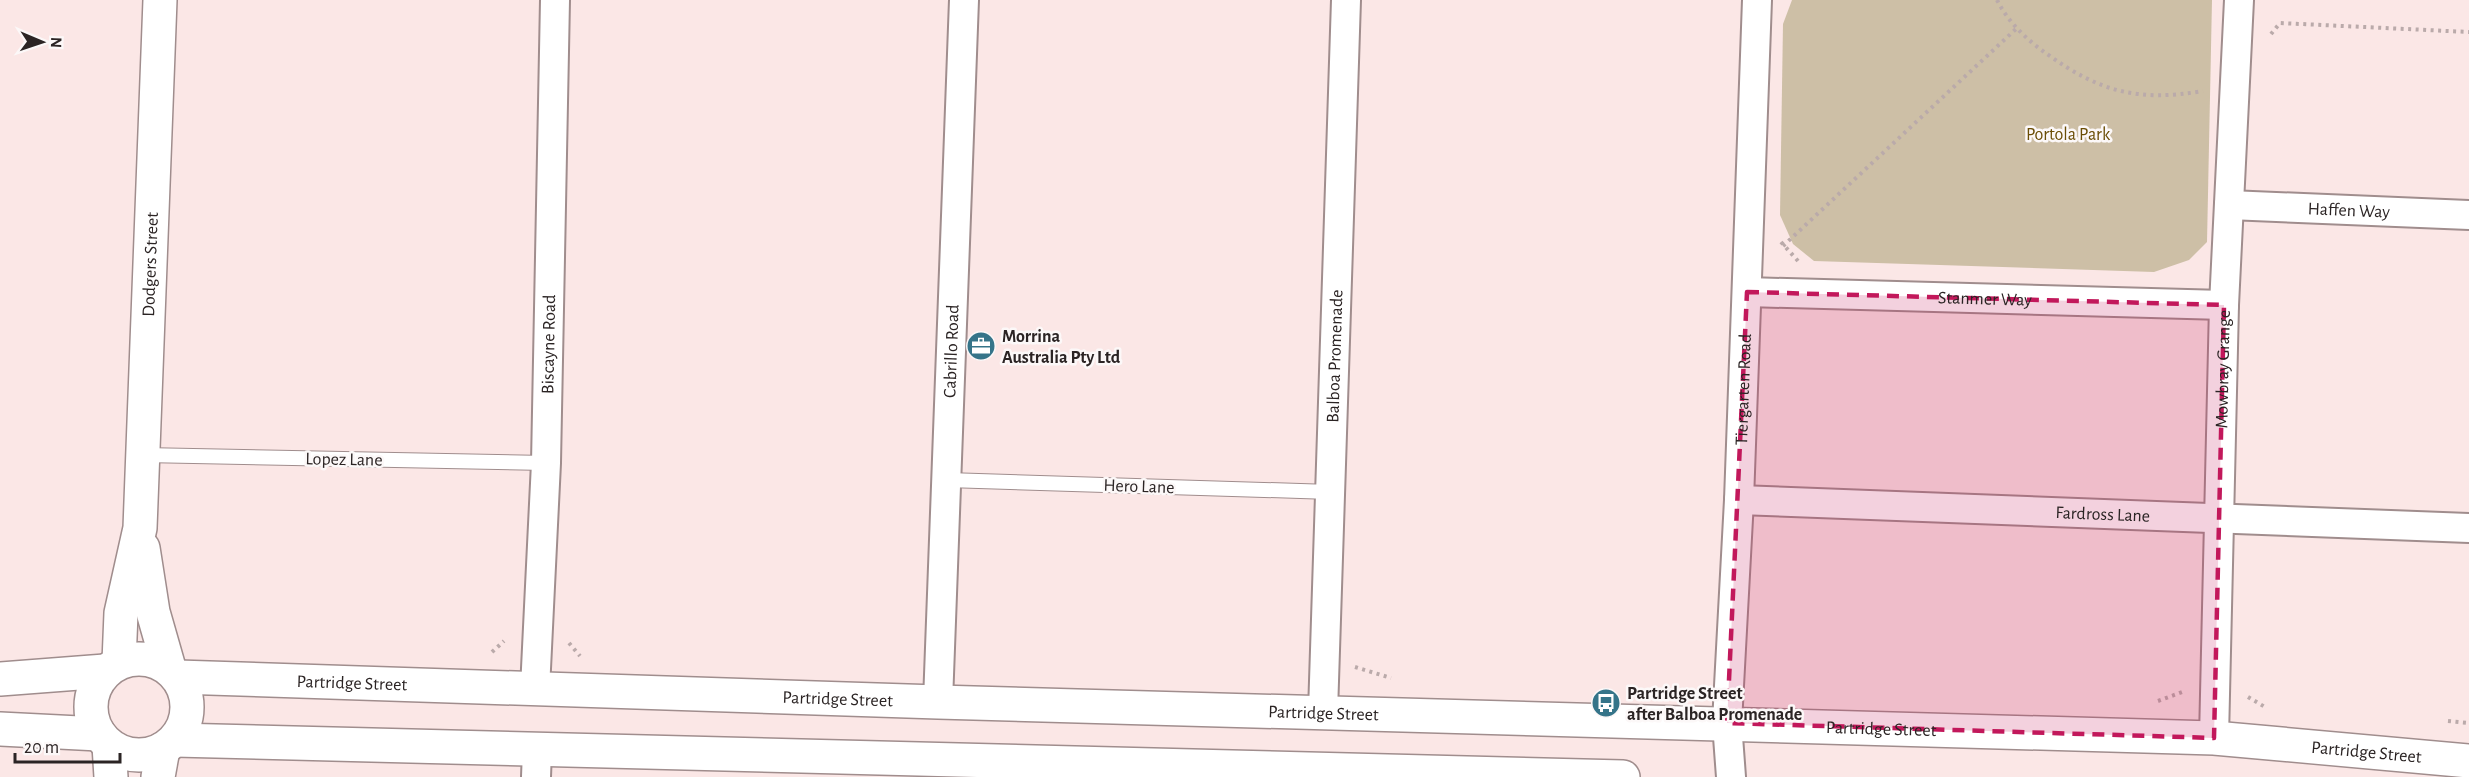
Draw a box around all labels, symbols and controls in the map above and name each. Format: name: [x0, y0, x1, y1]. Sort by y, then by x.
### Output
north arrow: [12, 12, 72, 72]
text: N: [48, 37, 64, 48]
park label: Portola Park: [2026, 126, 2111, 144]
street label: Haffen Way: [2307, 200, 2391, 222]
street label: Dodgers Street: [140, 211, 162, 317]
street label: Balboa Promenade: [1324, 289, 1347, 423]
street label: Stanmer Way: [1938, 289, 2032, 310]
street label: Biscayne Road: [539, 294, 559, 394]
street label: Cabrillo Road: [941, 304, 963, 398]
street label: Mowbray Grange: [2213, 310, 2234, 429]
place label: Morrina Australia Pty Ltd: [1002, 328, 1121, 367]
office icon: Morrina Australia Pty Ltd: [965, 330, 997, 362]
street label: Tiergarten Road: [1733, 333, 1755, 446]
street label: Lopez Lane: [305, 450, 383, 470]
street label: Hero Lane: [1103, 477, 1175, 497]
street label: Fardross Lane: [2055, 504, 2150, 526]
street label: Partridge Street: [296, 673, 408, 695]
place label: Partridge Street after Balboa Promenade: [1627, 685, 1802, 724]
bus stop icon: Partridge Street after Balboa Promenade: [1590, 687, 1622, 719]
street label: Partridge Street: [782, 689, 893, 711]
street label: Partridge Street: [1268, 703, 1379, 724]
street label: Partridge Street: [1826, 719, 1937, 740]
scale bar: [15, 726, 120, 764]
text: 20 m: [24, 739, 59, 757]
street label: Partridge Street: [2310, 739, 2423, 767]

